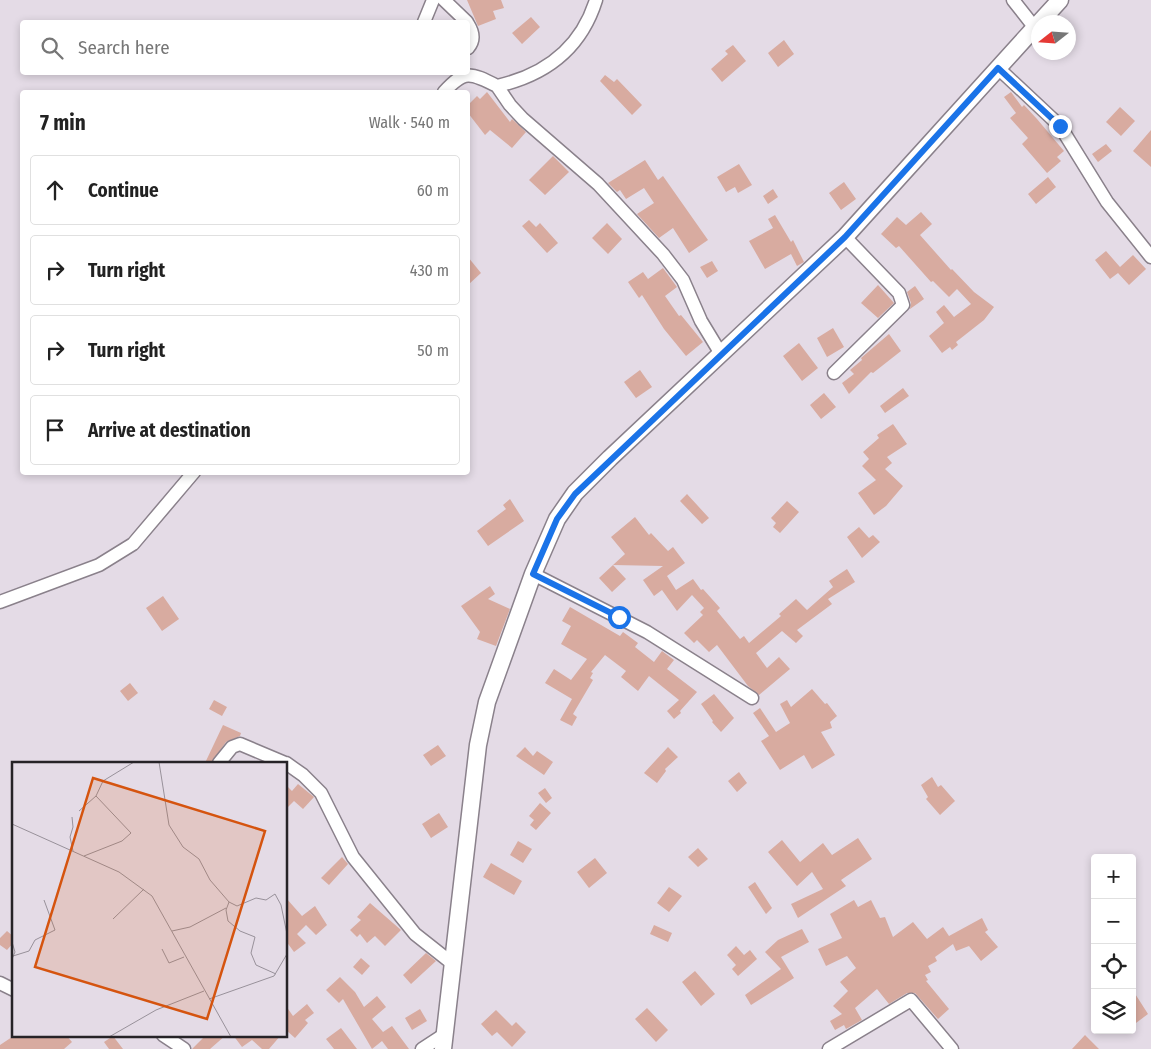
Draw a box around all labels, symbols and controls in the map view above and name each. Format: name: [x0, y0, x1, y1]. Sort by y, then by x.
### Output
north arrow: [1031, 15, 1076, 60]
search box: [20, 20, 470, 75]
icon: search: [38, 34, 66, 62]
text: Search here: [78, 36, 170, 59]
text: 7 min: [40, 110, 86, 136]
text: Walk · 540 m: [369, 113, 450, 132]
route end: [1049, 115, 1072, 138]
icon: ahead: [41, 176, 69, 204]
text: Continue: [88, 179, 159, 202]
text: 60 m: [417, 181, 449, 200]
icon: right: [41, 256, 69, 284]
text: Turn right: [88, 259, 165, 282]
text: 430 m: [410, 261, 449, 280]
icon: right: [41, 336, 69, 364]
text: Turn right: [88, 339, 165, 362]
text: 50 m: [417, 341, 449, 360]
icon: arrive: [41, 416, 69, 444]
text: Arrive at destination: [88, 419, 251, 442]
route start: [608, 606, 631, 629]
inset map: [12, 762, 288, 1036]
map controls: [1091, 854, 1136, 1034]
button: +: [1091, 854, 1136, 899]
button: −: [1091, 899, 1136, 944]
button: locate: [1091, 944, 1136, 989]
button: layers: [1091, 989, 1136, 1034]

